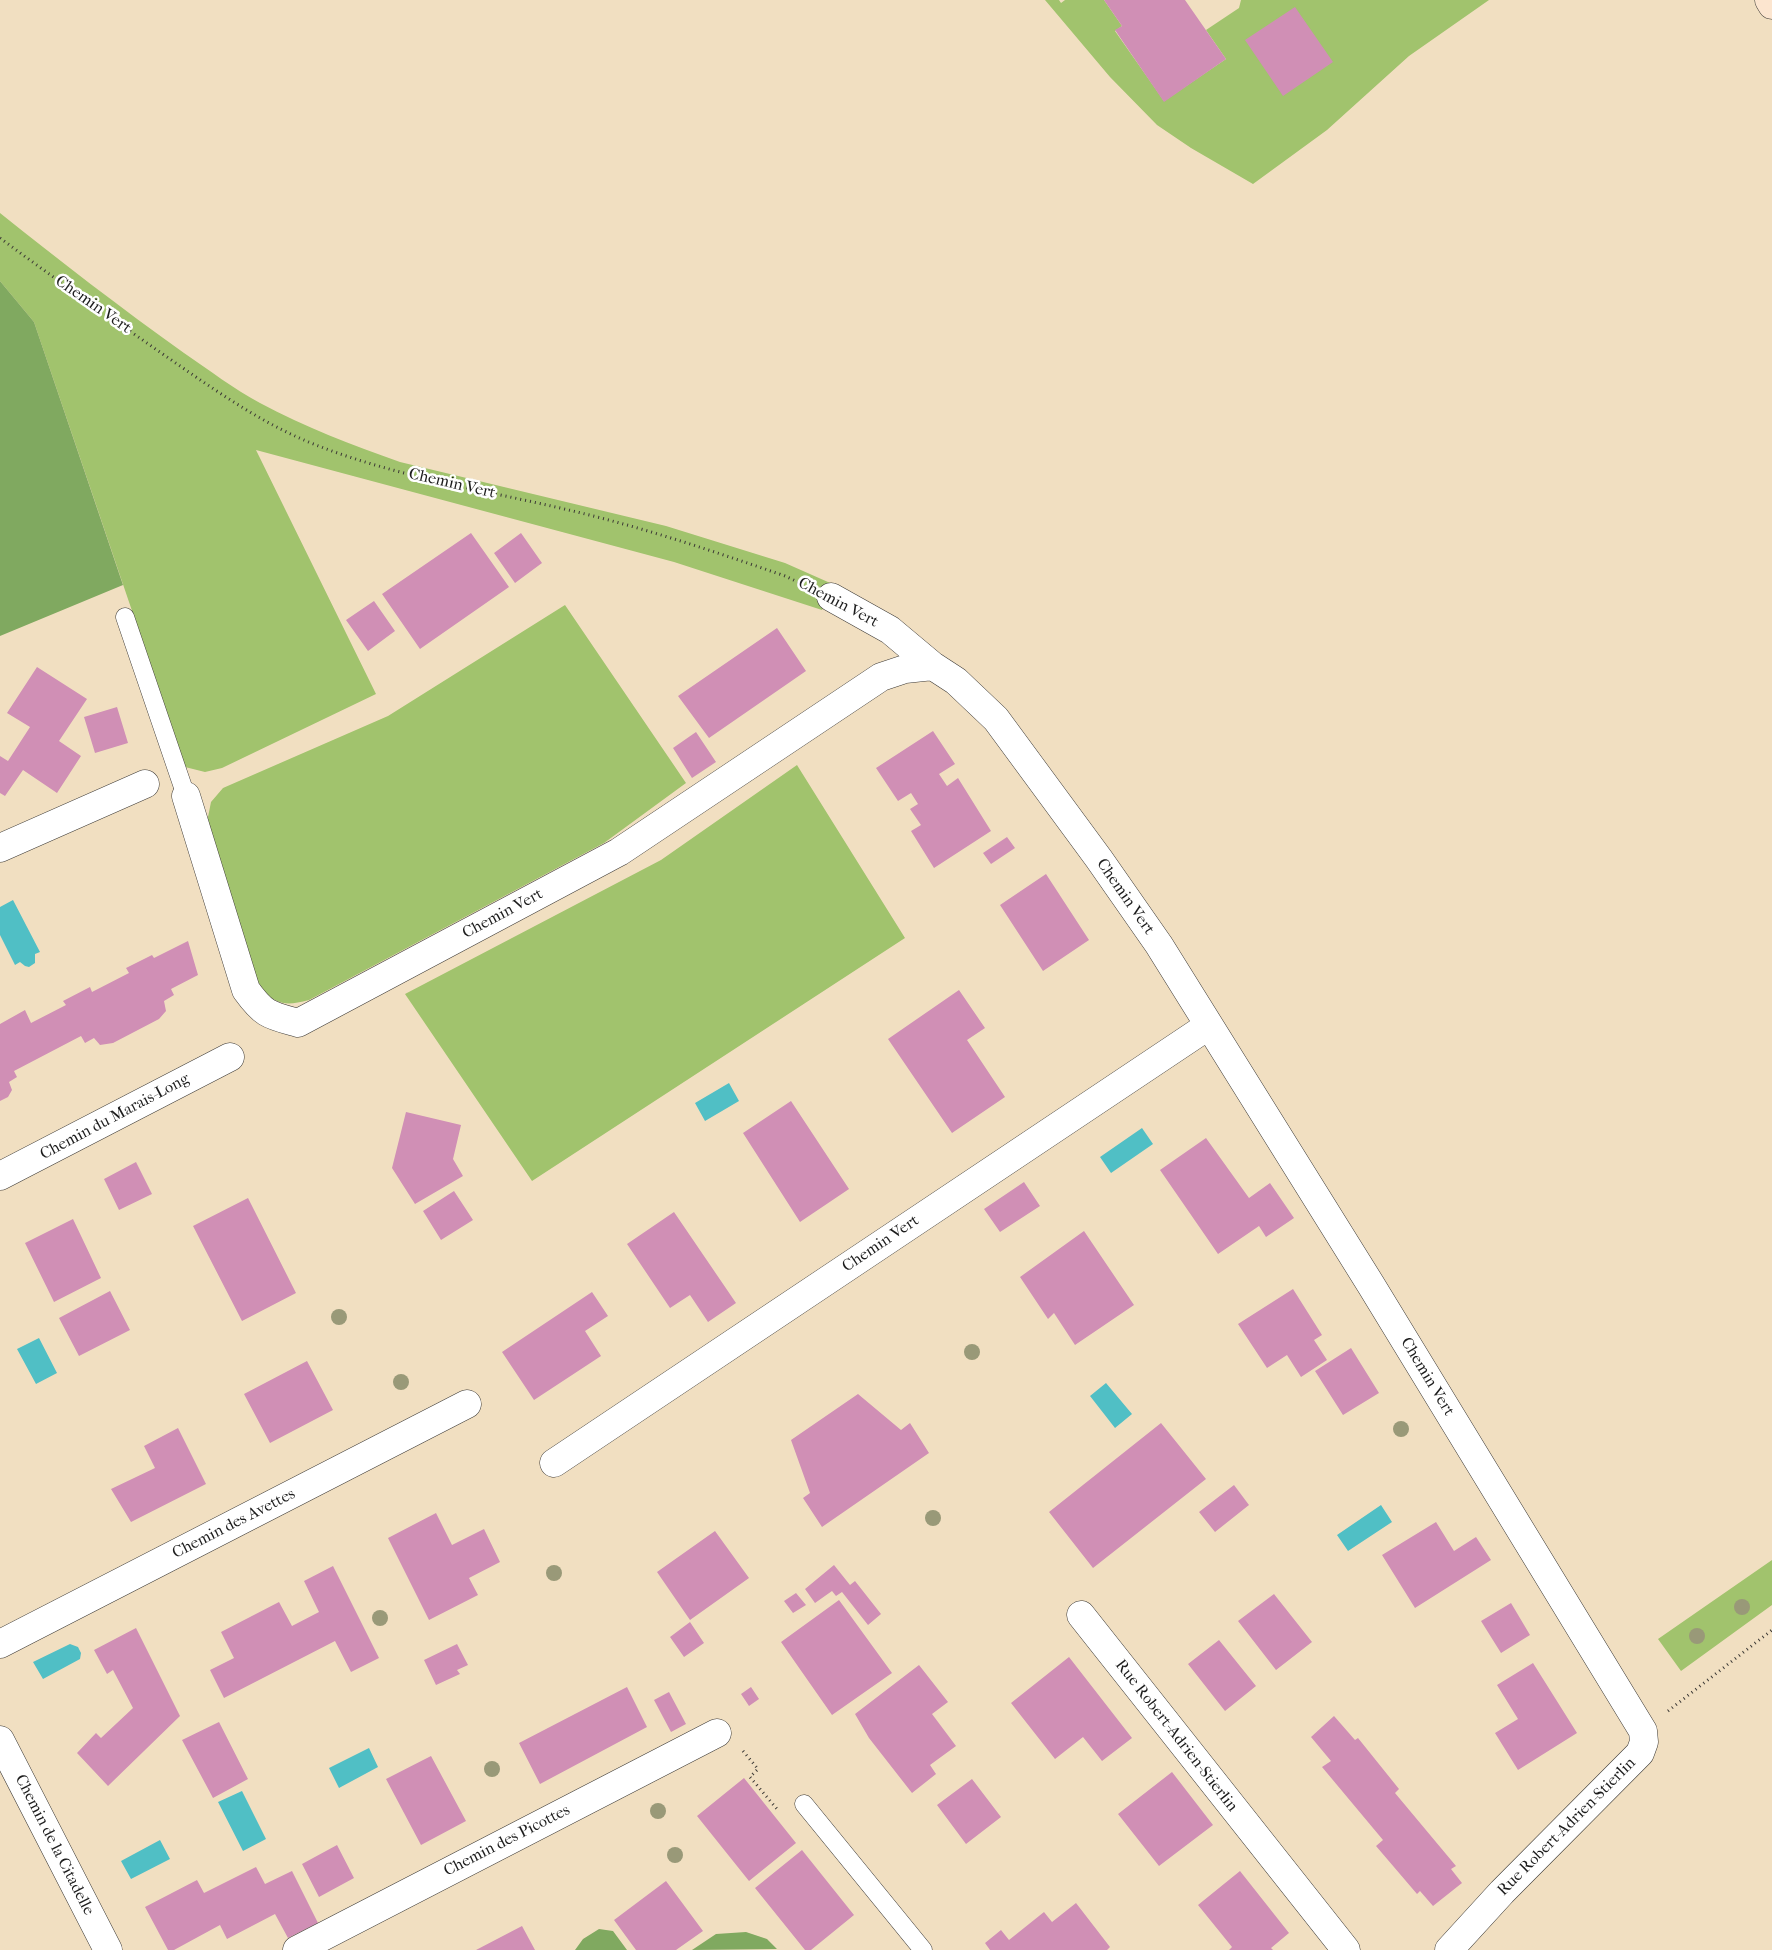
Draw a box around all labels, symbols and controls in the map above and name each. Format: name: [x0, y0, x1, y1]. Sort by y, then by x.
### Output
street label: Chemin Vert: [51, 272, 135, 338]
street label: Chemin Vert: [407, 465, 497, 503]
street label: Chemin Vert: [794, 574, 882, 632]
street label: Chemin Vert: [1092, 855, 1158, 939]
street label: Chemin Vert: [459, 885, 547, 943]
street label: Chemin du Marais-Long: [37, 1070, 193, 1164]
street label: Chemin Vert: [839, 1211, 923, 1277]
street label: Chemin Vert: [1396, 1334, 1458, 1420]
street label: Chemin des Avettes: [169, 1485, 299, 1563]
street label: Rue Robert-Adrien-Stierlin: [1111, 1656, 1241, 1816]
street label: Rue Robert-Adrien-Stierlin: [1494, 1754, 1640, 1900]
street label: Chemin de la Citadelle: [10, 1771, 98, 1919]
street label: Chemin des Picottes: [441, 1801, 573, 1881]

